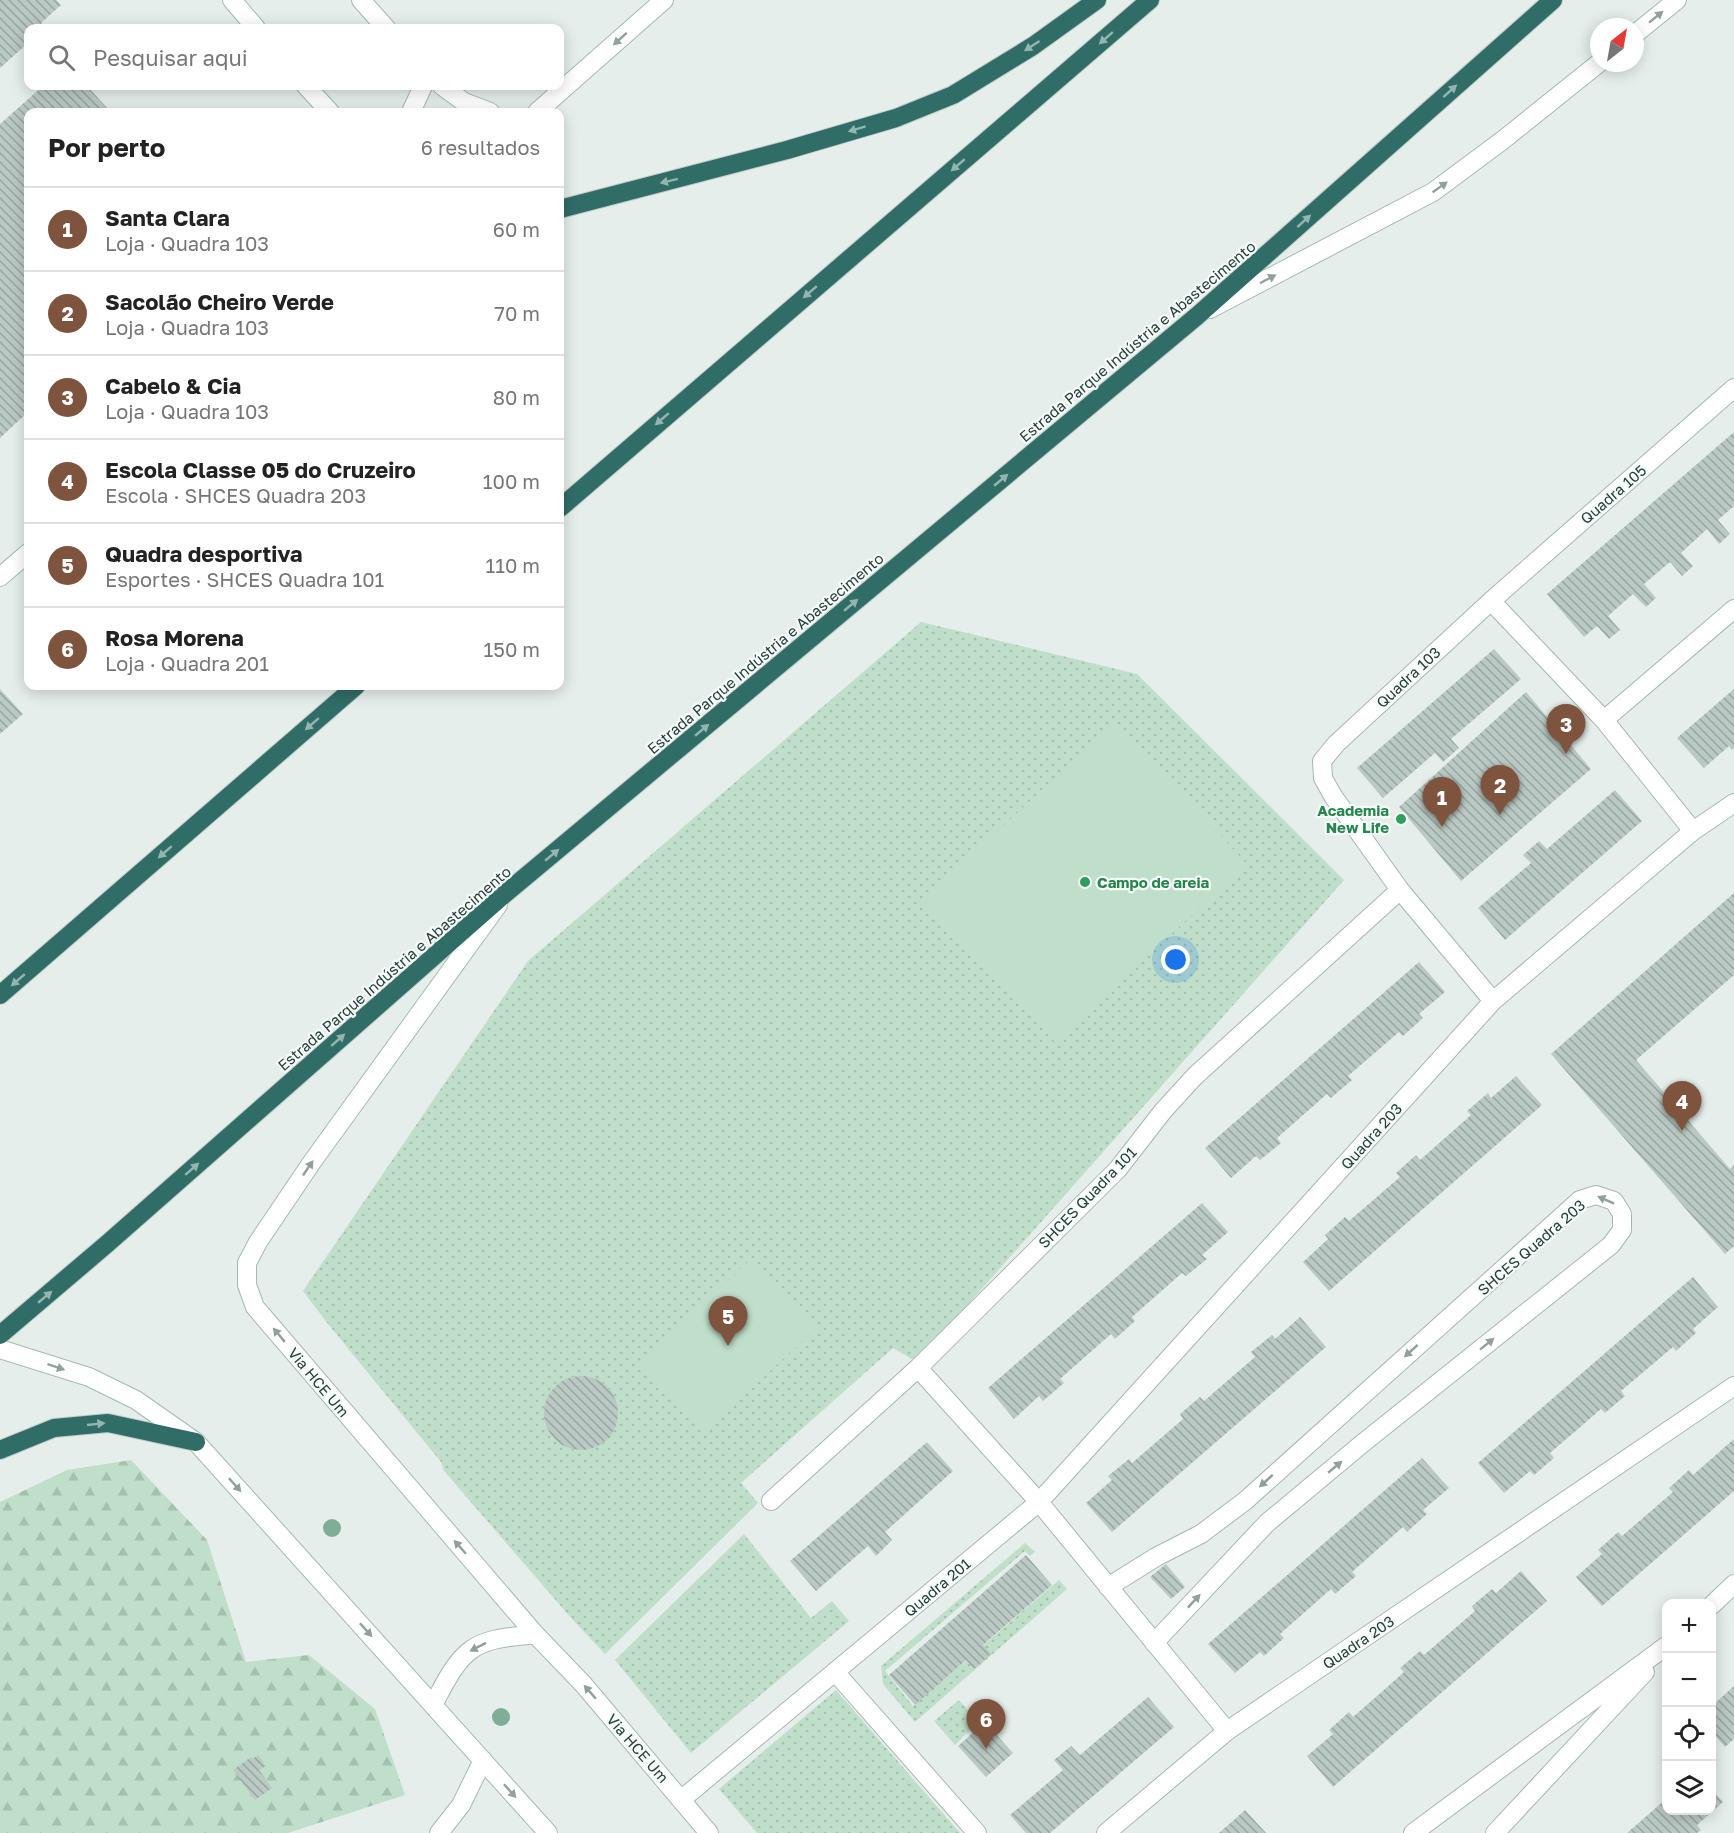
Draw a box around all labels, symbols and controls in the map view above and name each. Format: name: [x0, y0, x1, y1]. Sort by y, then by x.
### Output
one-way arrow: [1648, 11, 1663, 24]
north arrow: [1590, 18, 1644, 72]
search box: [24, 24, 564, 90]
one-way arrow: [1099, 31, 1114, 44]
one-way arrow: [613, 32, 628, 45]
icon: search: [45, 41, 78, 74]
one-way arrow: [1024, 41, 1040, 52]
text: Pesquisar aqui: [93, 44, 248, 71]
one-way arrow: [1442, 85, 1458, 98]
one-way arrow: [848, 125, 866, 134]
text: Por perto: [48, 132, 165, 163]
text: 6 resultados: [421, 135, 540, 159]
one-way arrow: [951, 158, 966, 171]
one-way arrow: [660, 176, 678, 186]
one-way arrow: [1431, 181, 1447, 193]
text: Santa Clara: [105, 204, 230, 231]
one-way arrow: [1296, 215, 1311, 228]
text: 1: [62, 217, 73, 241]
text: 60 m: [493, 217, 540, 241]
text: Loja · Quadra 103: [105, 231, 269, 255]
street label: Estrada Parque Indústria e Abastecimento: [1015, 237, 1259, 445]
one-way arrow: [1259, 274, 1276, 284]
one-way arrow: [803, 285, 818, 298]
text: Sacolão Cheiro Verde: [105, 288, 334, 315]
text: 2: [61, 301, 74, 325]
text: 70 m: [494, 301, 540, 325]
text: Loja · Quadra 103: [105, 315, 269, 339]
text: Cabelo & Cia: [105, 372, 241, 399]
text: 3: [61, 385, 74, 409]
text: 80 m: [493, 385, 540, 409]
text: Loja · Quadra 103: [105, 399, 269, 423]
one-way arrow: [654, 413, 670, 426]
text: Escola Classe 05 do Cruzeiro: [105, 456, 416, 483]
street label: Quadra 105: [1577, 461, 1649, 527]
text: 4: [61, 469, 74, 493]
text: 100 m: [483, 469, 540, 493]
one-way arrow: [993, 473, 1009, 486]
text: Escola · SHCES Quadra 203: [105, 483, 366, 507]
text: Quadra desportiva: [105, 540, 302, 567]
street label: Estrada Parque Indústria e Abastecimento: [643, 549, 887, 757]
text: 5: [61, 553, 74, 577]
text: 110 m: [486, 553, 540, 577]
text: Esportes · SHCES Quadra 101: [105, 567, 384, 591]
one-way arrow: [843, 598, 859, 611]
text: Rosa Morena: [105, 624, 244, 651]
text: 6: [61, 637, 74, 661]
text: 150 m: [484, 637, 540, 661]
street label: Quadra 103: [1372, 643, 1444, 711]
text: Loja · Quadra 201: [105, 651, 269, 675]
pin: 3: [1546, 704, 1586, 754]
one-way arrow: [305, 717, 320, 730]
one-way arrow: [694, 723, 710, 736]
pin: 2: [1480, 766, 1520, 815]
pin: 1: [1422, 778, 1462, 827]
place label: Academia New Life: [1317, 801, 1389, 836]
marker: Academia New Life: [1394, 812, 1408, 826]
one-way arrow: [158, 845, 173, 858]
one-way arrow: [544, 848, 560, 861]
street label: Estrada Parque Indústria e Abastecimento: [274, 862, 514, 1074]
place label: Campo de areia: [1097, 873, 1210, 891]
marker: Campo de areia: [1078, 875, 1092, 889]
your location: [1161, 945, 1190, 974]
one-way arrow: [10, 973, 25, 987]
one-way arrow: [331, 1033, 346, 1047]
pin: 4: [1662, 1082, 1702, 1131]
street label: Quadra 203: [1337, 1099, 1405, 1173]
street label: SHCES Quadra 101: [1034, 1143, 1140, 1251]
one-way arrow: [302, 1160, 314, 1176]
one-way arrow: [184, 1163, 199, 1176]
one-way arrow: [1597, 1195, 1615, 1205]
street label: SHCES Quadra 203: [1474, 1196, 1588, 1298]
one-way arrow: [37, 1291, 52, 1304]
pin: 5: [708, 1296, 748, 1346]
one-way arrow: [273, 1328, 286, 1343]
one-way arrow: [1479, 1338, 1495, 1351]
street label: Via HCE Um: [285, 1344, 353, 1420]
one-way arrow: [1404, 1344, 1419, 1358]
one-way arrow: [47, 1362, 65, 1372]
one-way arrow: [86, 1419, 105, 1429]
one-way arrow: [1327, 1460, 1343, 1473]
one-way arrow: [1259, 1474, 1274, 1487]
one-way arrow: [228, 1477, 241, 1492]
one-way arrow: [454, 1540, 467, 1555]
street label: Quadra 201: [900, 1554, 974, 1620]
one-way arrow: [1187, 1594, 1200, 1609]
map controls: [1662, 1599, 1716, 1815]
button: +: [1662, 1599, 1716, 1653]
street label: Quadra 203: [1319, 1611, 1397, 1673]
one-way arrow: [359, 1622, 372, 1637]
one-way arrow: [470, 1642, 487, 1651]
button: −: [1662, 1653, 1716, 1707]
one-way arrow: [584, 1685, 597, 1700]
pin: 6: [966, 1700, 1006, 1749]
button: locate: [1662, 1707, 1716, 1761]
street label: Via HCE Um: [603, 1710, 673, 1786]
button: layers: [1662, 1761, 1716, 1815]
one-way arrow: [503, 1783, 517, 1798]

